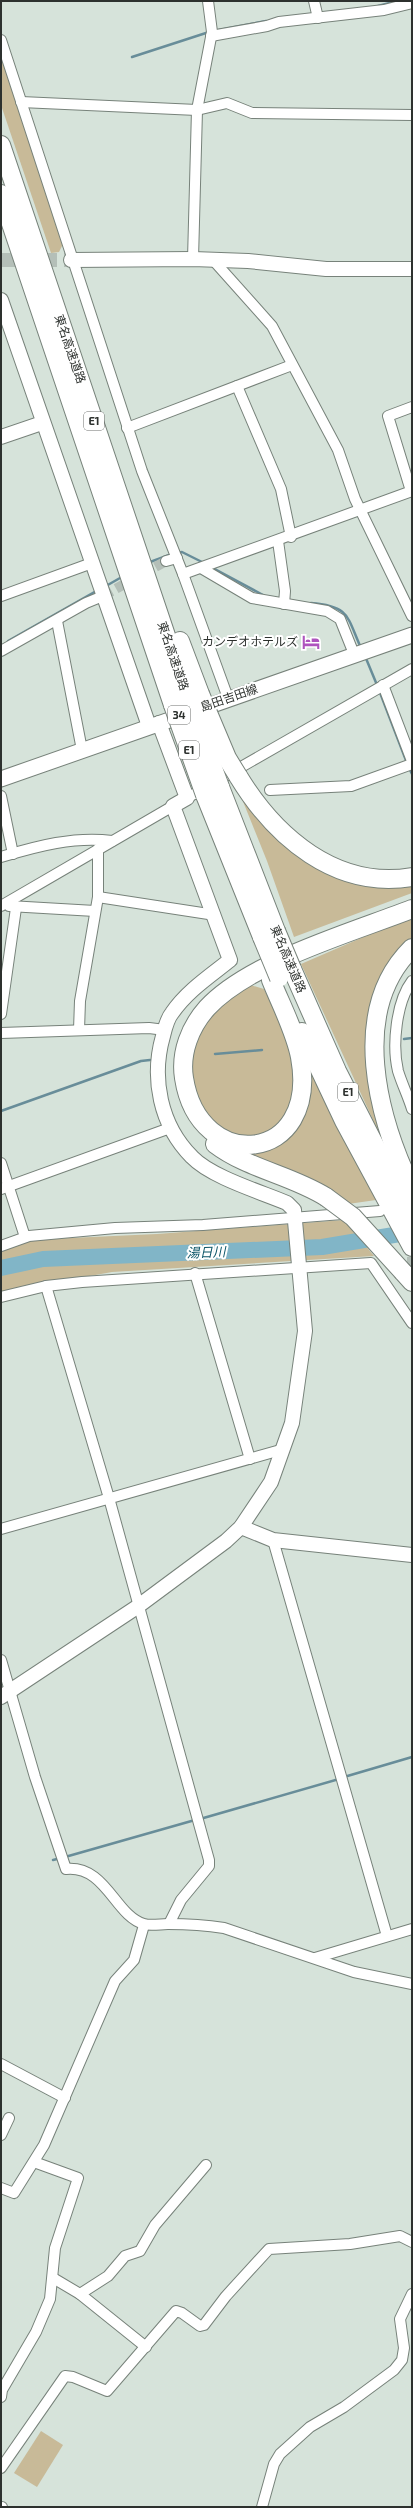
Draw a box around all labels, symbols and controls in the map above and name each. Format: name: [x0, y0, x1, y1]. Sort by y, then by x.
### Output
street label: 東名高速道路: [53, 312, 89, 385]
road number: E1: [84, 412, 104, 430]
street label: 東名高速道路: [156, 619, 192, 692]
hotel icon: カンデオホテルズ: [301, 632, 321, 652]
place label: カンデオホテルズ: [202, 634, 298, 648]
street label: 島田吉田線: [198, 681, 259, 713]
road number: 34: [168, 706, 190, 724]
road number: E1: [179, 741, 199, 759]
street label: 東名高速道路: [268, 923, 309, 994]
road number: E1: [338, 1083, 358, 1101]
water label: 湯日川: [186, 1243, 228, 1261]

